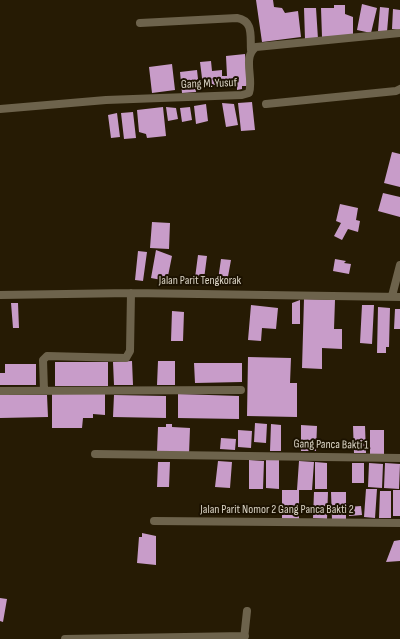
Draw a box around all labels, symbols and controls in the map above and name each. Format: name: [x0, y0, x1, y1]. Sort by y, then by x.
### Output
street label: Gang M. Yusuf: [181, 76, 237, 92]
street label: Jalan Parit Tengkorak: [159, 274, 241, 288]
street label: Gang Panca Bakti 1: [293, 437, 369, 453]
street label: Jalan Parit Nomor 2 Gang Panca Bakti 2: [200, 503, 354, 517]

